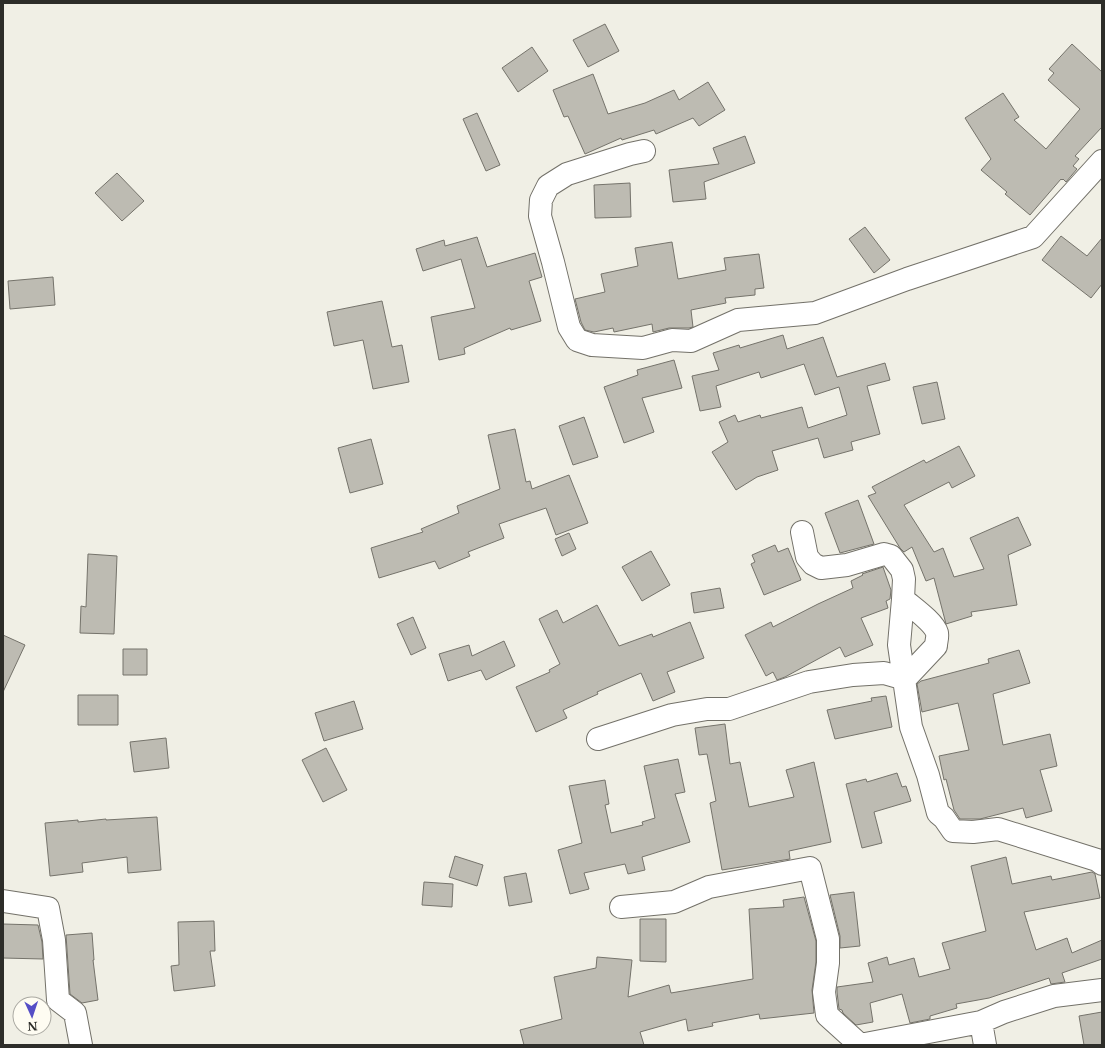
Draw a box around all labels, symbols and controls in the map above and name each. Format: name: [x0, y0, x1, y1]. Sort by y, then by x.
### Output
north arrow: [12, 996, 52, 1036]
text: N: [26, 1019, 38, 1033]

